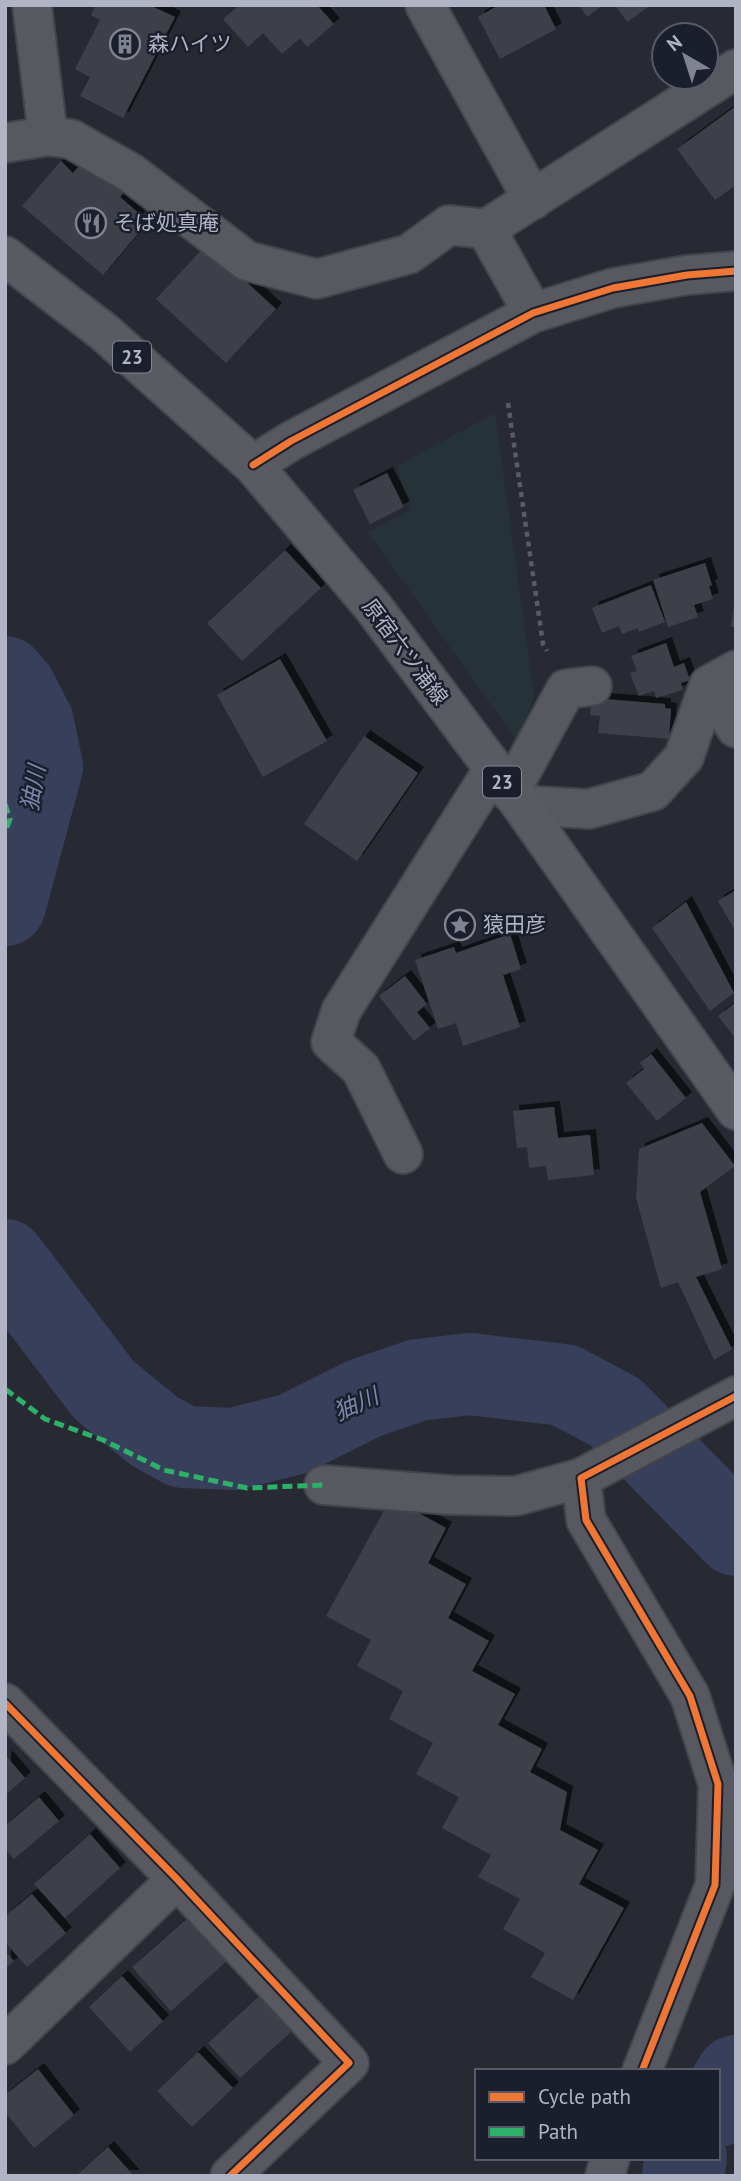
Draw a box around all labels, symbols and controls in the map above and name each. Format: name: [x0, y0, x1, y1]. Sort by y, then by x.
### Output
north arrow: [650, 21, 720, 91]
building icon: 森ハイツ: [108, 27, 142, 61]
place label: 森ハイツ: [148, 30, 232, 57]
text: N: [662, 30, 687, 56]
restaurant icon: そば処真庵: [74, 206, 108, 240]
place label: そば処真庵: [114, 209, 219, 236]
road number: 23: [113, 342, 151, 372]
street label: 原宿六ツ浦線: [357, 593, 454, 710]
water label: 㹨川: [14, 760, 51, 813]
road number: 23: [483, 766, 521, 797]
place icon: 猿田彦: [443, 908, 477, 942]
place label: 猿田彦: [483, 911, 546, 938]
water label: 㹨川: [329, 1380, 385, 1426]
legend: [475, 2069, 720, 2160]
text: Cycle path: [538, 2083, 631, 2110]
text: Path: [538, 2118, 578, 2145]

